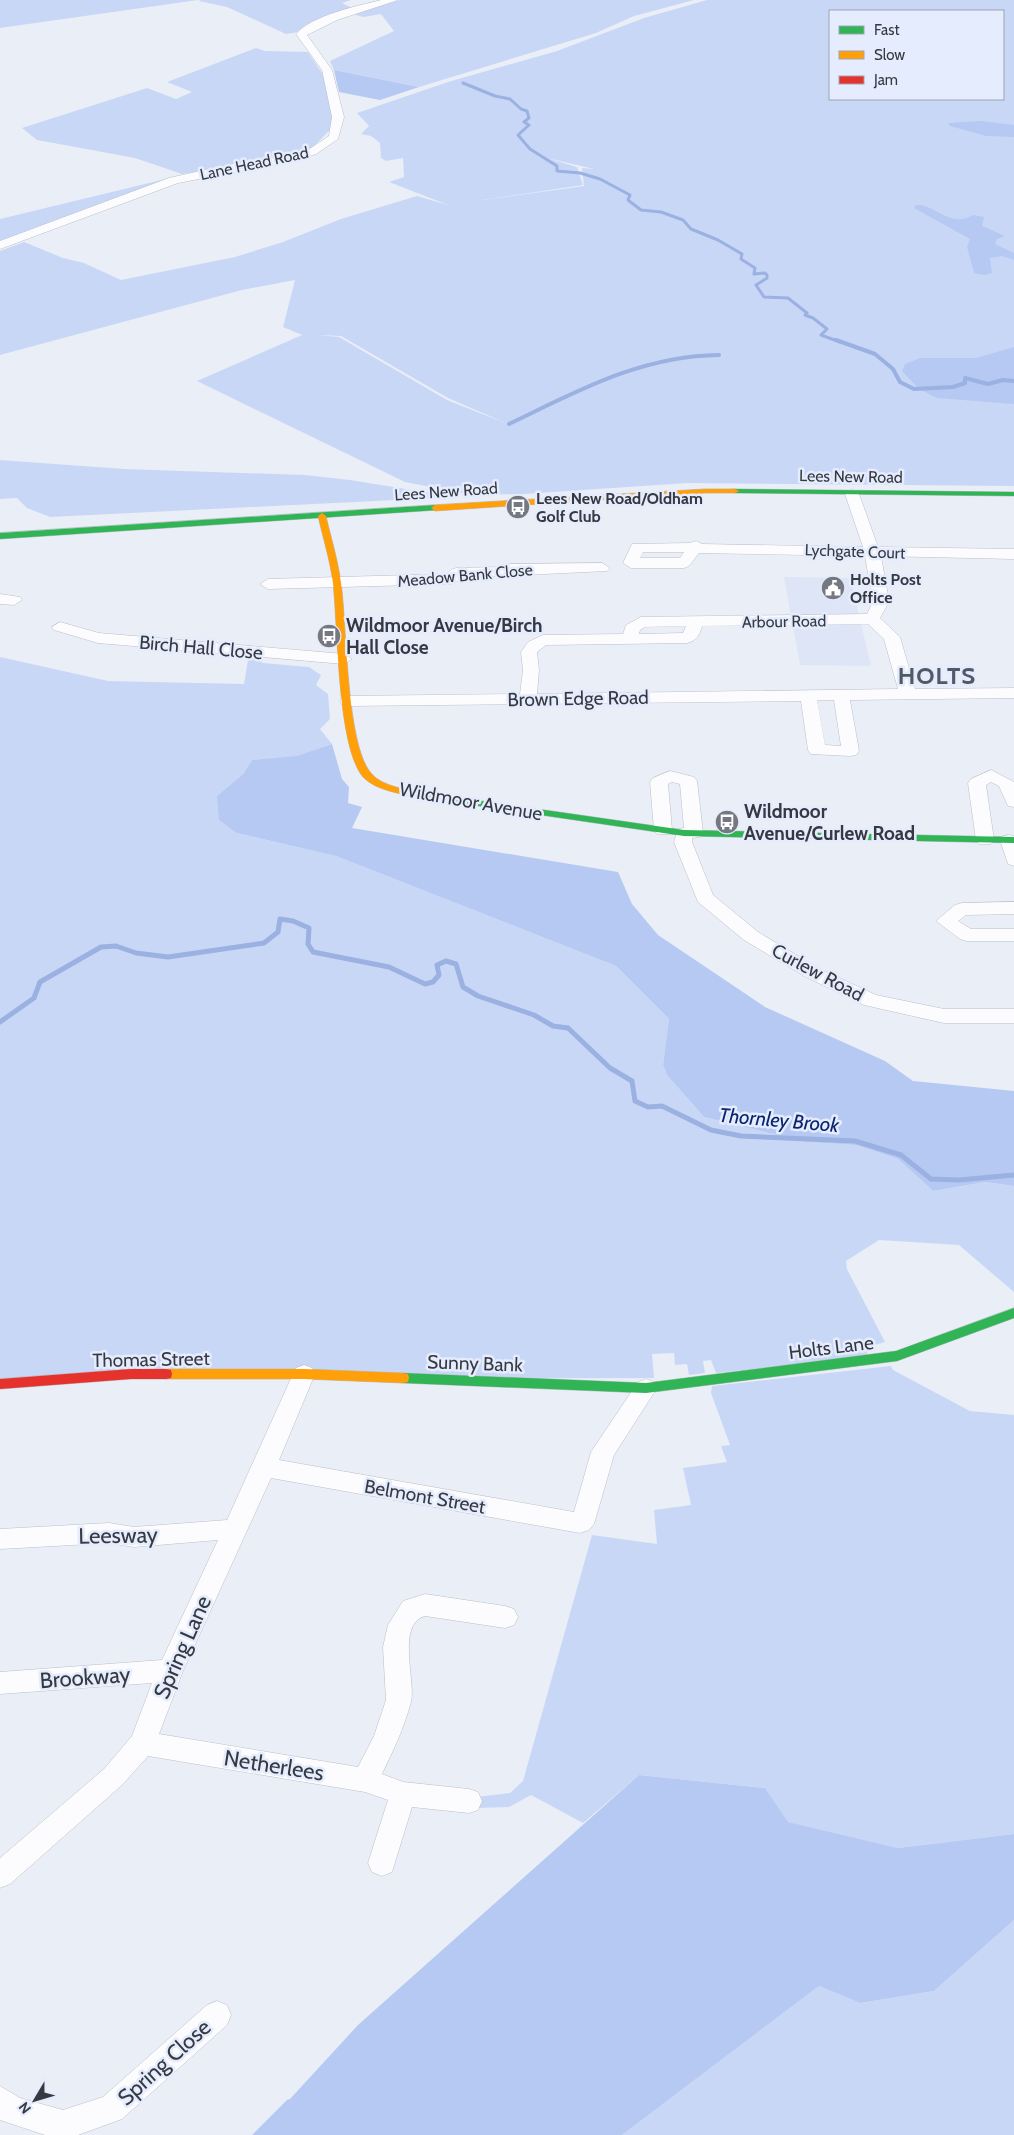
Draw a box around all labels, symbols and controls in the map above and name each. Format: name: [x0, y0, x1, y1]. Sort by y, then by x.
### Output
legend: [829, 10, 1004, 100]
text: Fast: [874, 21, 899, 39]
text: Slow: [874, 46, 905, 64]
text: Jam: [873, 71, 898, 89]
street label: Lane Head Road: [198, 143, 310, 184]
street label: Lees New Road: [799, 466, 903, 487]
street label: Lees New Road: [394, 478, 498, 505]
place label: Lees New Road/Oldham Golf Club: [536, 489, 703, 526]
bus stop icon: Lees New Road/Oldham Golf Club: [505, 494, 531, 520]
street label: Lychgate Court: [804, 540, 906, 563]
street label: Meadow Bank Close: [397, 560, 533, 591]
place label: Holts Post Office: [850, 570, 922, 607]
public building icon: Holts Post Office: [820, 575, 846, 601]
street label: Arbour Road: [742, 611, 826, 632]
place label: Wildmoor Avenue/Birch Hall Close: [346, 614, 543, 659]
bus stop icon: Wildmoor Avenue/Birch Hall Close: [316, 623, 342, 649]
street label: Birch Hall Close: [138, 631, 264, 664]
district label: HOLTS: [898, 661, 976, 690]
street label: Brown Edge Road: [507, 686, 649, 711]
street label: Wildmoor Avenue: [398, 778, 545, 825]
place label: Wildmoor Avenue/Curlew Road: [744, 800, 915, 845]
bus stop icon: Wildmoor Avenue/Curlew Road: [714, 809, 740, 835]
street label: Curlew Road: [768, 939, 868, 1006]
water label: Thornley Brook: [718, 1103, 841, 1137]
street label: Holts Lane: [787, 1331, 875, 1364]
street label: Thomas Street: [92, 1347, 211, 1372]
street label: Sunny Bank: [427, 1350, 524, 1377]
street label: Belmont Street: [363, 1475, 488, 1519]
street label: Leesway: [78, 1521, 158, 1550]
street label: Spring Lane: [148, 1591, 217, 1703]
street label: Brookway: [39, 1661, 131, 1694]
street label: Netherlees: [222, 1744, 326, 1787]
street label: Spring Close: [112, 2014, 216, 2111]
north arrow: [10, 2075, 60, 2125]
text: N: [15, 2099, 35, 2117]

